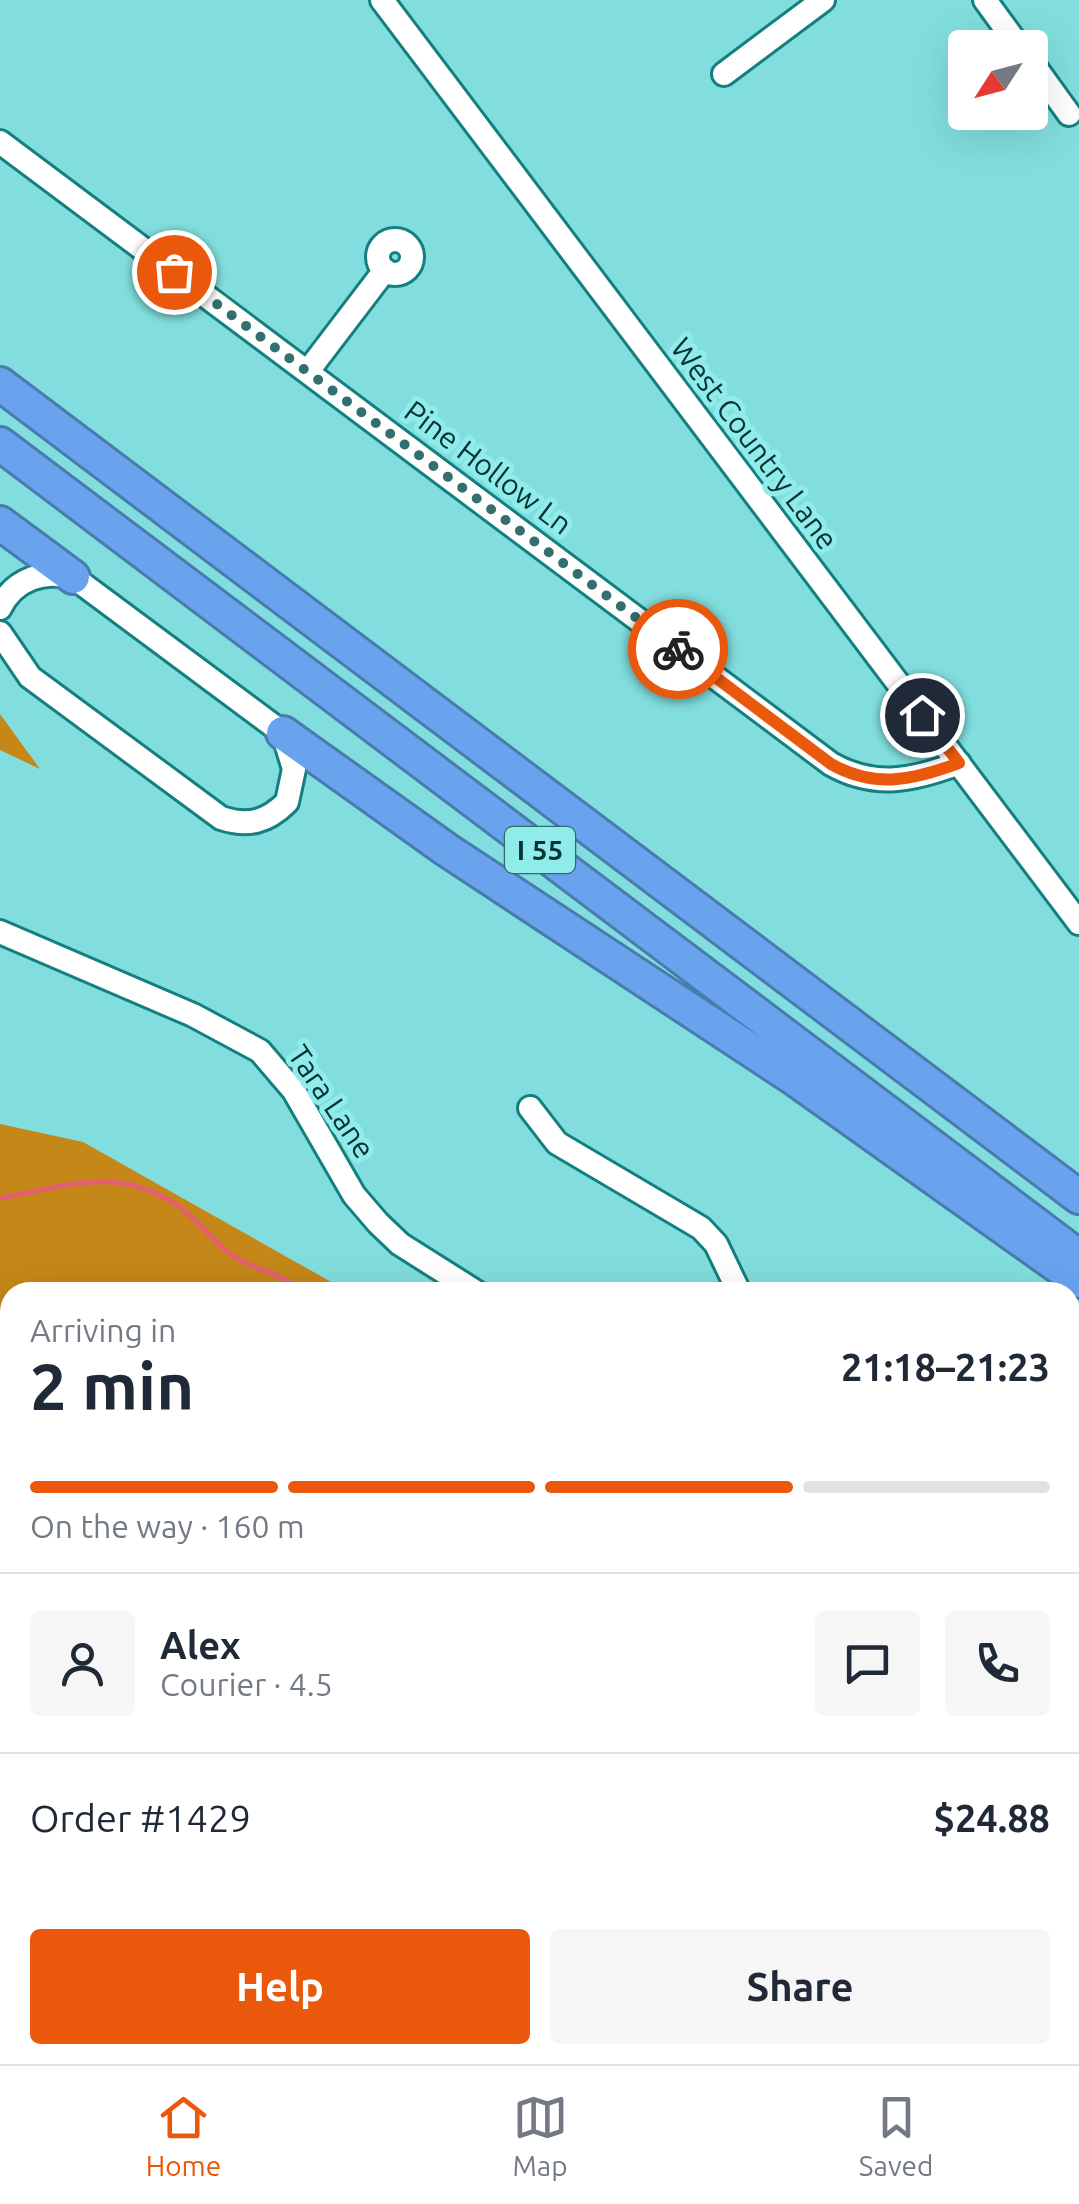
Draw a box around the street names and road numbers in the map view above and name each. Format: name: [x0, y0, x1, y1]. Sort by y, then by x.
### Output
street label: West Country Lane: [664, 331, 845, 556]
street label: Pine Hollow Ln: [398, 393, 579, 541]
road number: I 55: [505, 827, 575, 873]
street label: Tara Lane: [282, 1038, 382, 1164]

